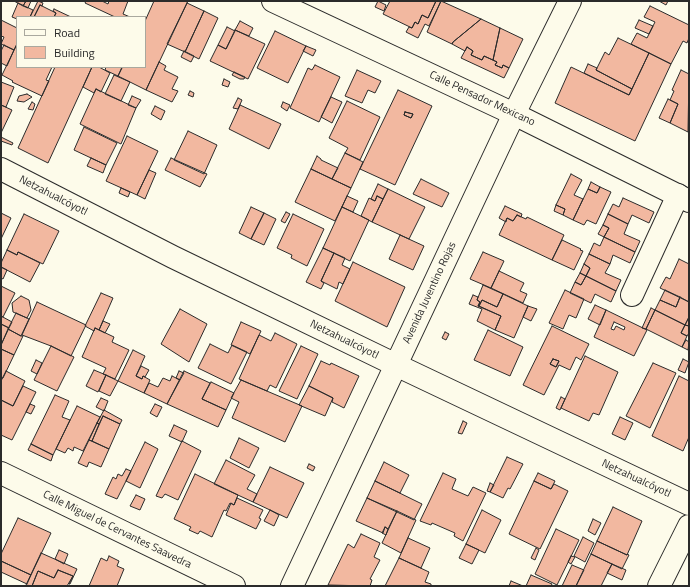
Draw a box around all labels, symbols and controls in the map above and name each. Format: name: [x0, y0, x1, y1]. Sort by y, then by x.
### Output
legend: [16, 16, 146, 68]
text: Road: [54, 23, 80, 42]
text: Building: [54, 43, 95, 62]
street label: Calle Pensador Mexicano: [427, 69, 537, 129]
street label: Netzahualcóyotl: [17, 173, 89, 219]
street label: Avenida Juventino Rojas: [401, 240, 459, 346]
street label: Netzahualcóyotl: [307, 318, 381, 362]
street label: Netzahualcóyotl: [599, 457, 673, 501]
street label: Calle Miguel de Cervantes Saavedra: [41, 488, 193, 572]

